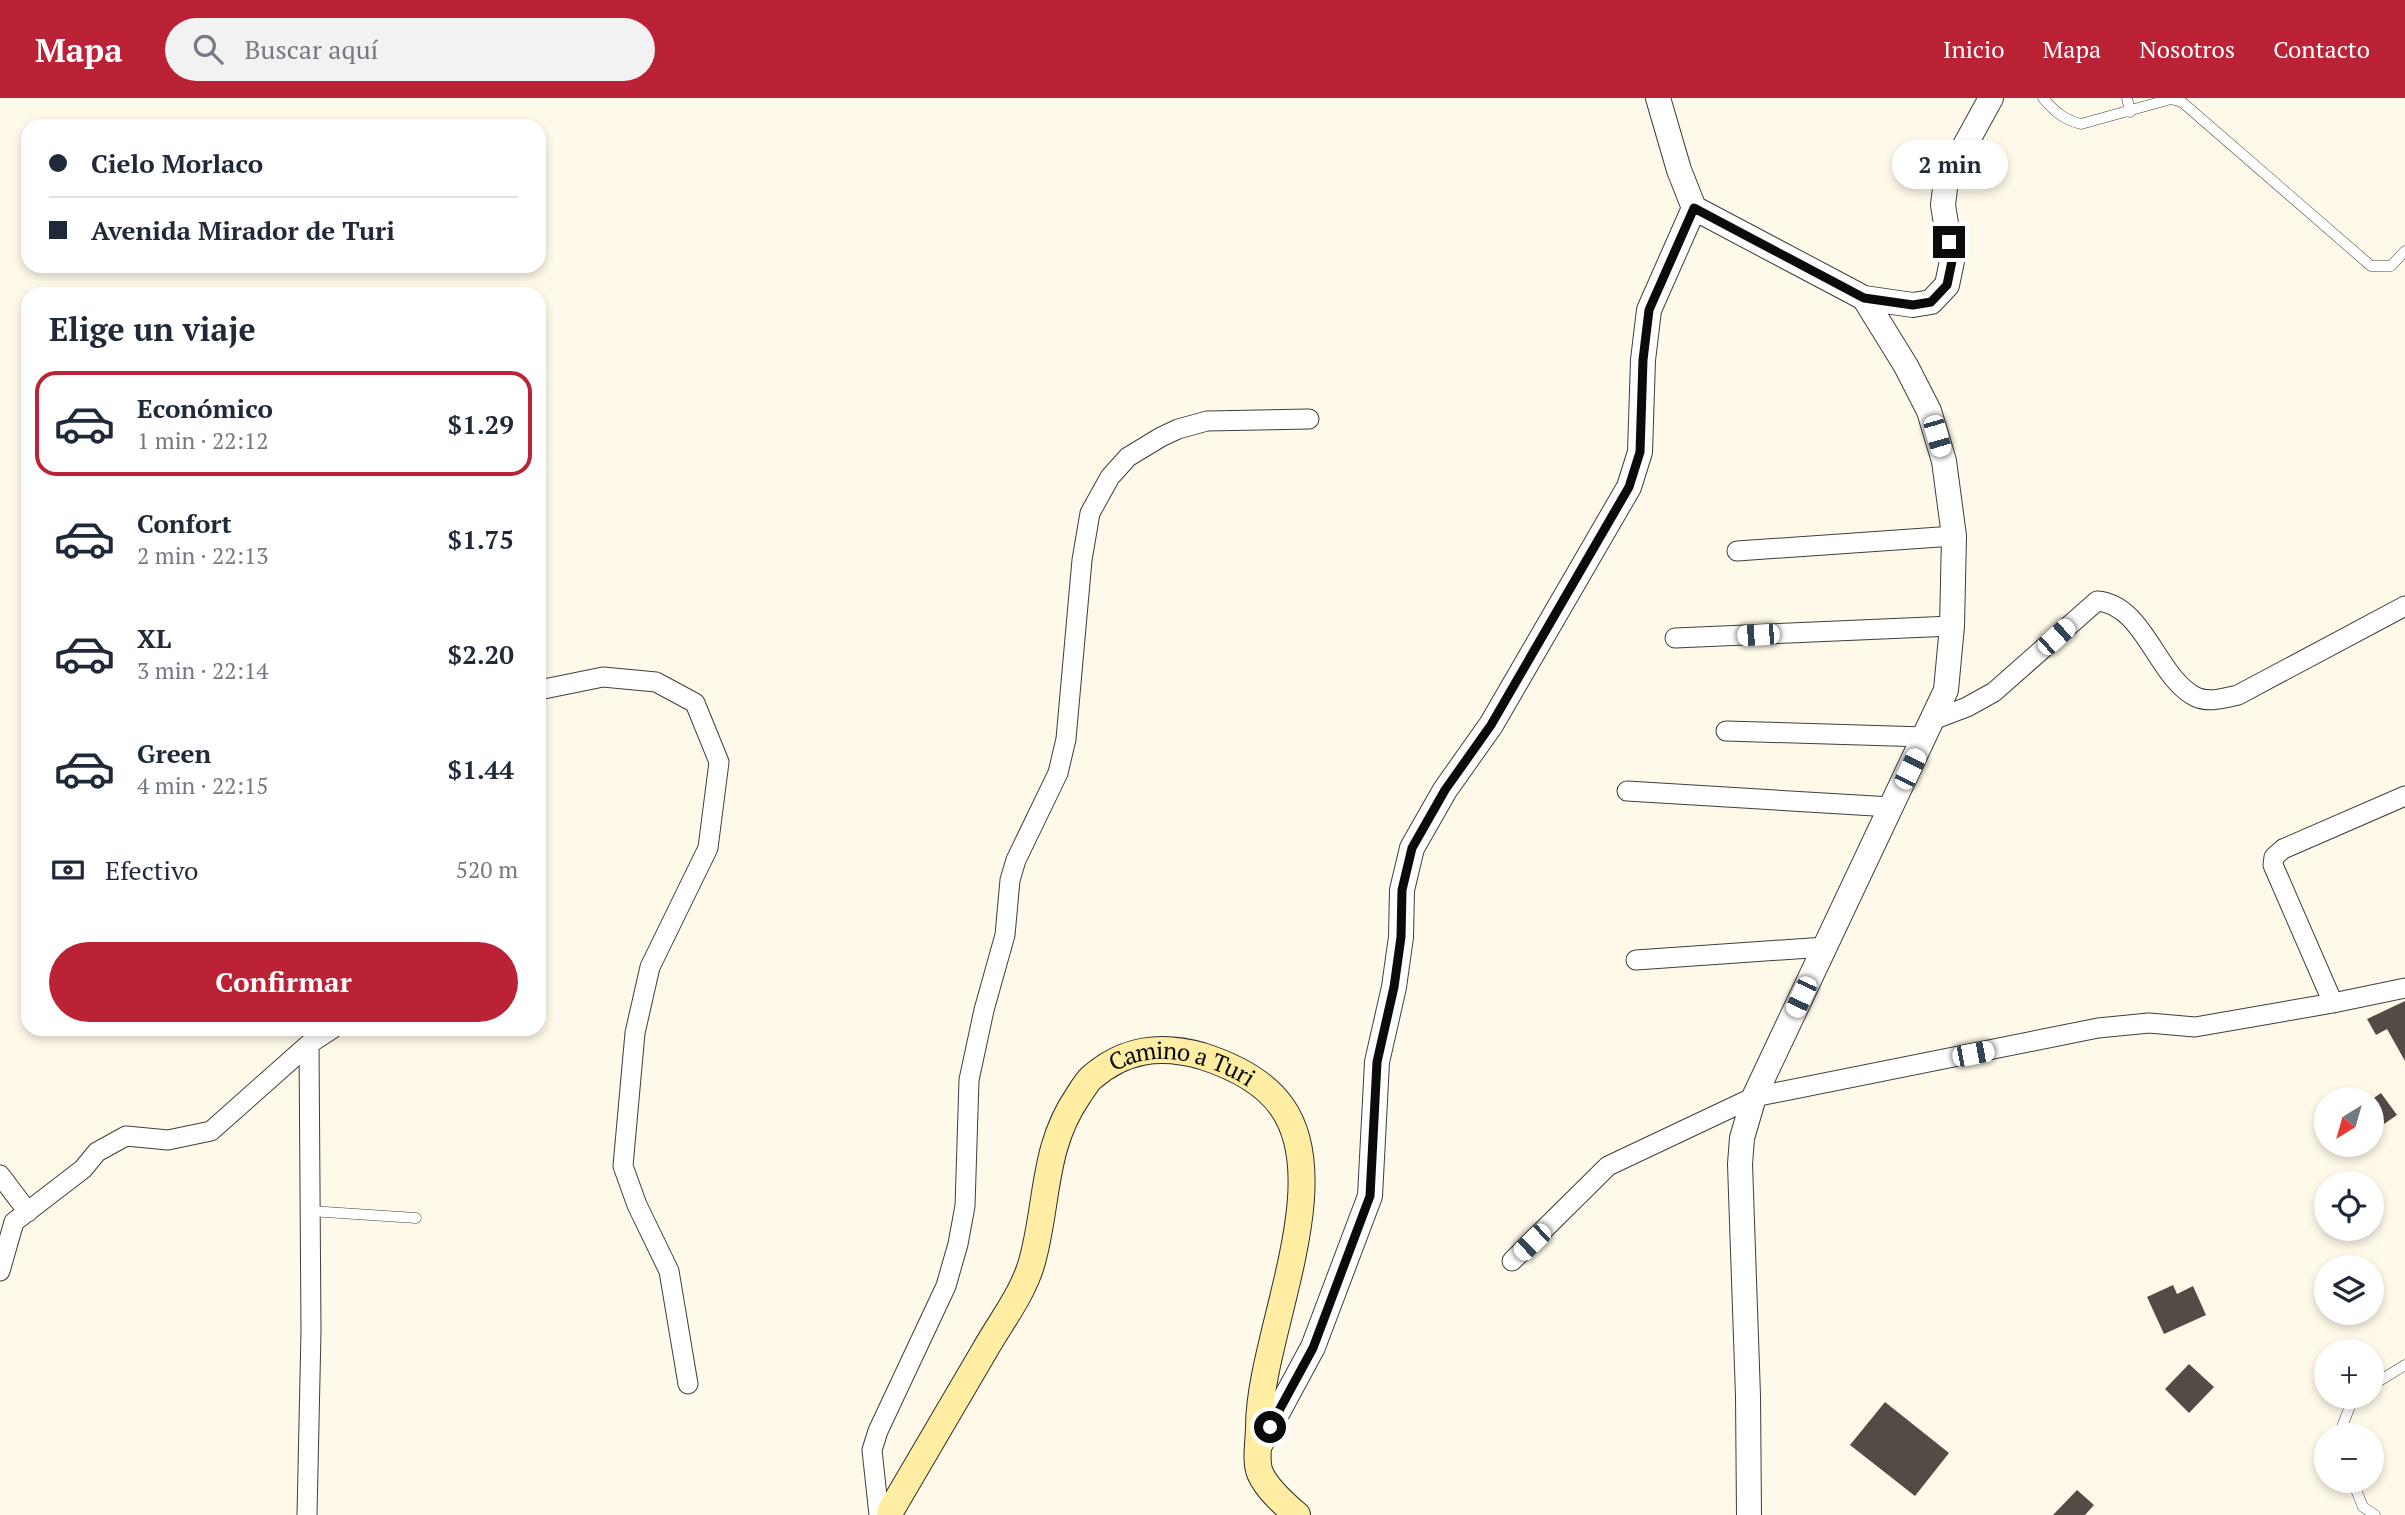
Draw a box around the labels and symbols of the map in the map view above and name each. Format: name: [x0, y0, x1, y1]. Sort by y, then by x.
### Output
callout: 2 min: [1891, 141, 2007, 190]
route end: [1933, 226, 1965, 258]
car: [1922, 413, 1953, 459]
car: [2034, 615, 2079, 659]
car: [1737, 623, 1780, 647]
car: [1892, 746, 1929, 792]
car: [1783, 974, 1820, 1020]
street label: Camino a Turi: [1103, 1034, 1262, 1093]
car: [1951, 1040, 1996, 1068]
north arrow: [2314, 1087, 2384, 1157]
car: [1510, 1220, 1555, 1264]
route start: [1254, 1411, 1286, 1443]

